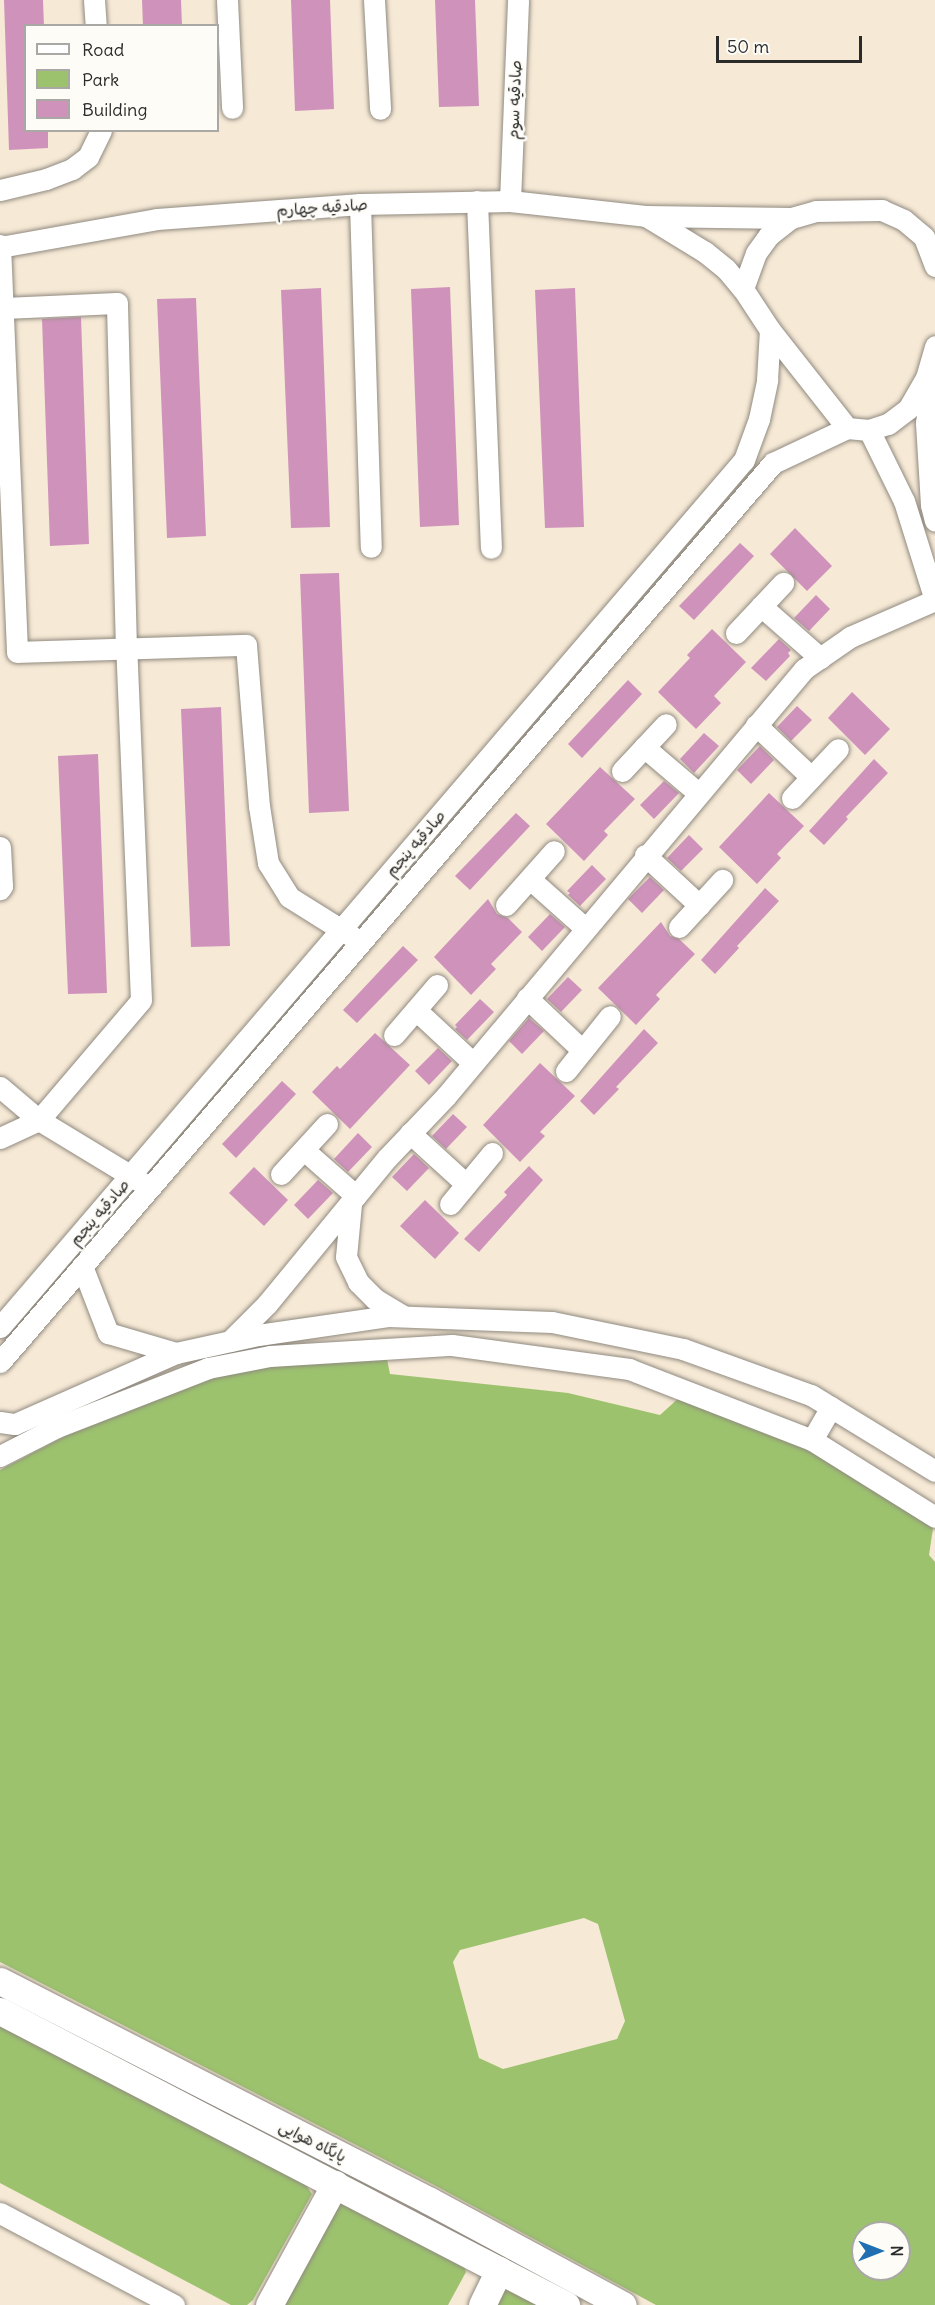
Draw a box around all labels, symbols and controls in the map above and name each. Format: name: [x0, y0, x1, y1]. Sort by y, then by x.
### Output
legend: [24, 24, 219, 132]
scale bar: [719, 24, 864, 62]
text: 50 m: [727, 35, 769, 58]
text: Road: [82, 38, 124, 61]
street label: صادقیه سوم: [503, 60, 525, 140]
text: Park: [82, 68, 119, 91]
text: Building: [82, 98, 147, 121]
street label: صادقیه چهارم: [276, 194, 368, 220]
street label: صادقیه پنجم: [381, 806, 449, 880]
street label: صادقیه پنجم: [65, 1175, 133, 1249]
street label: پایگاه هوایی: [276, 2116, 350, 2166]
north arrow: [851, 2221, 911, 2281]
text: N: [887, 2245, 907, 2257]

